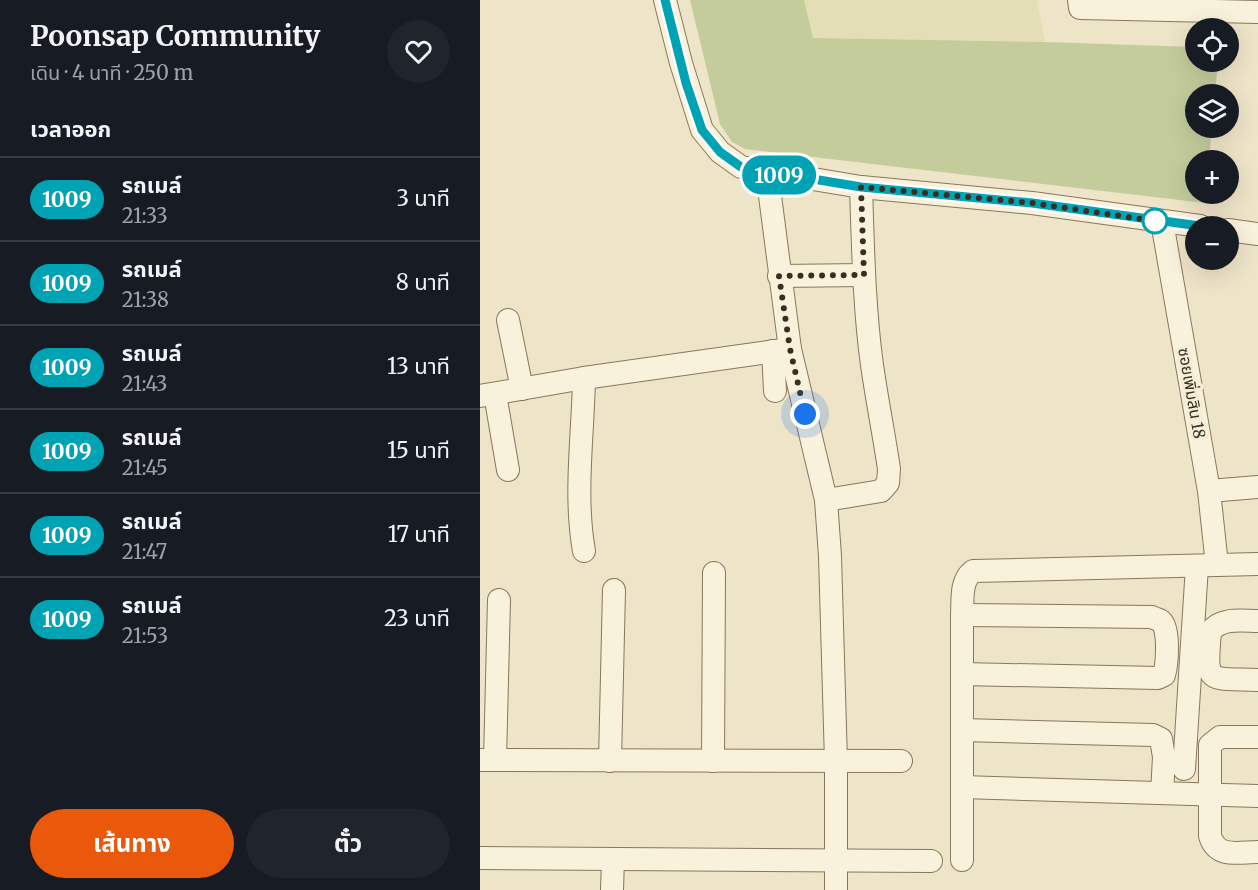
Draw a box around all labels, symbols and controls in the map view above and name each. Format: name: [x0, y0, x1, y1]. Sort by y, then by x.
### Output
text: Poonsap Community: [30, 18, 320, 54]
map controls: [1185, 18, 1239, 270]
button: locate: [1185, 18, 1239, 72]
button: heart: [387, 20, 450, 83]
text: เดิน · 4 นาที · 250 m: [30, 60, 193, 85]
button: layers: [1185, 84, 1239, 138]
text: เวลาออก: [30, 115, 111, 143]
button: +: [1185, 150, 1239, 204]
line badge: 1009: [737, 156, 821, 195]
text: 1009: [754, 162, 804, 189]
text: รถเมล์: [122, 171, 182, 199]
text: 3 นาที: [396, 184, 450, 212]
text: 1009: [42, 186, 92, 213]
text: 21:33: [122, 203, 168, 228]
unlabelled marker: [1142, 208, 1168, 234]
button: −: [1185, 216, 1239, 270]
text: รถเมล์: [122, 255, 182, 283]
text: 8 นาที: [396, 268, 450, 296]
text: 1009: [42, 270, 92, 297]
text: 21:38: [122, 287, 169, 312]
text: รถเมล์: [122, 339, 182, 367]
street label: ซอยเพิ่มสิน 18: [1174, 346, 1210, 440]
text: 13 นาที: [387, 352, 450, 380]
text: 1009: [42, 354, 92, 381]
text: 21:43: [122, 371, 167, 396]
your location: [790, 399, 820, 429]
text: รถเมล์: [122, 423, 182, 451]
text: 15 นาที: [387, 436, 450, 464]
text: 1009: [42, 438, 92, 465]
text: 21:45: [122, 455, 168, 480]
text: รถเมล์: [122, 507, 182, 535]
text: 17 นาที: [388, 520, 450, 548]
text: 1009: [42, 522, 92, 549]
text: 21:47: [122, 539, 167, 564]
text: รถเมล์: [122, 591, 182, 619]
text: 23 นาที: [384, 604, 450, 632]
text: 1009: [42, 606, 92, 633]
text: 21:53: [122, 623, 168, 648]
button: เส้นทาง: [30, 809, 234, 878]
button: ตั๋ว: [246, 809, 450, 878]

